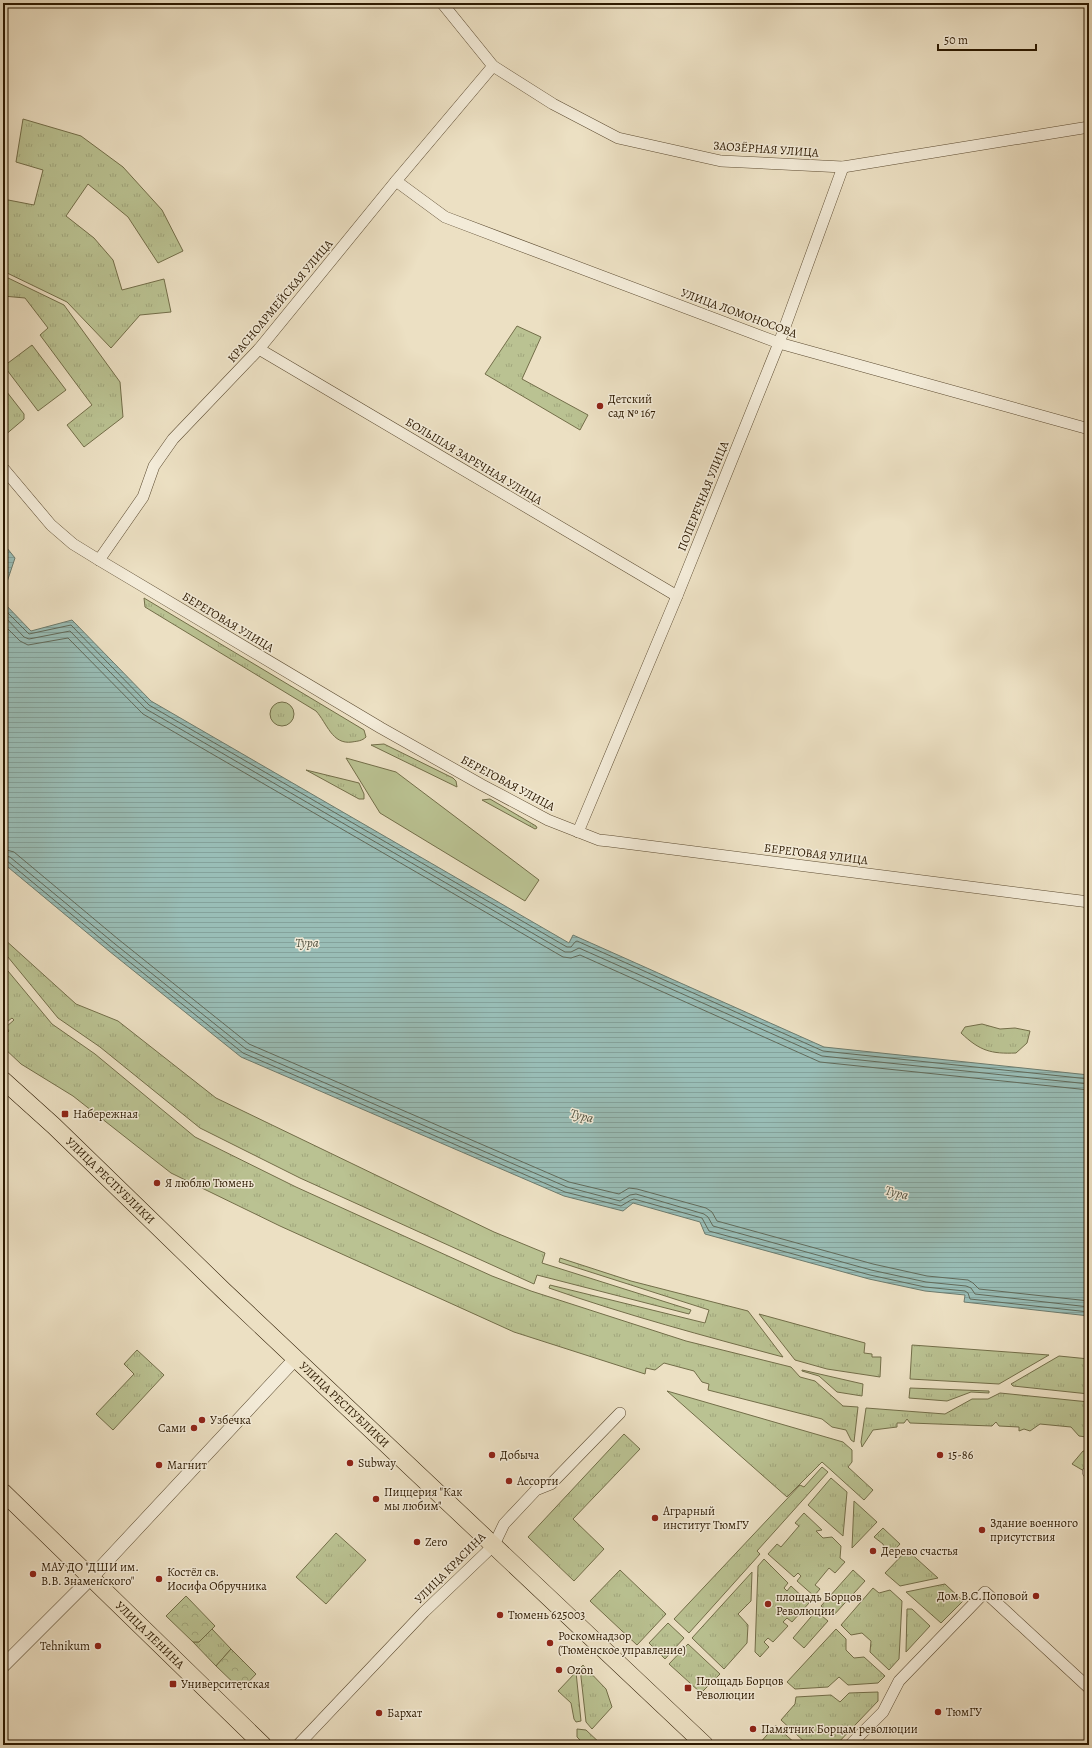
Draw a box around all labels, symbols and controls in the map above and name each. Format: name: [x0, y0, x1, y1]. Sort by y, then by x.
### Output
scale bar: [938, 26, 1036, 52]
text: 50 m: [944, 32, 968, 48]
street label: ЗАОЗЁРНАЯ УЛИЦА: [713, 137, 820, 161]
street label: КРАСНОАРМЕЙСКАЯ УЛИЦА: [224, 235, 337, 366]
street label: УЛИЦА ЛОМОНОСОВА: [679, 284, 800, 342]
place label: Детский сад № 167: [608, 391, 656, 421]
marker: Детский сад № 167: [595, 401, 605, 411]
street label: БОЛЬШАЯ ЗАРЕЧНАЯ УЛИЦА: [403, 414, 546, 509]
street label: ПОПЕРЕЧНАЯ УЛИЦА: [674, 438, 733, 553]
street label: БЕРЕГОВАЯ УЛИЦА: [179, 588, 278, 656]
street label: БЕРЕГОВАЯ УЛИЦА: [458, 751, 559, 815]
street label: БЕРЕГОВАЯ УЛИЦА: [763, 840, 870, 868]
water label: Тура: [295, 934, 319, 951]
water label: Тура: [568, 1104, 595, 1127]
place label: Набережная: [73, 1106, 138, 1122]
marker: Набережная: [60, 1109, 70, 1119]
street label: УЛИЦА РЕСПУБЛИКИ: [62, 1134, 158, 1228]
place label: Я люблю Тюмень: [165, 1175, 254, 1191]
marker: Я люблю Тюмень: [152, 1178, 162, 1188]
water label: Тура: [883, 1181, 910, 1204]
street label: УЛИЦА РЕСПУБЛИКИ: [296, 1358, 393, 1451]
place label: Узбечка: [210, 1412, 252, 1428]
marker: Узбечка: [197, 1415, 207, 1425]
place label: Сами: [158, 1420, 186, 1436]
marker: Сами: [189, 1423, 199, 1433]
place label: Добыча: [500, 1447, 540, 1463]
place label: 15-86: [948, 1447, 974, 1463]
marker: Добыча: [487, 1450, 497, 1460]
marker: 15-86: [935, 1450, 945, 1460]
place label: Subway: [358, 1455, 396, 1471]
place label: Магнит: [167, 1457, 208, 1473]
marker: Subway: [345, 1458, 355, 1468]
marker: Магнит: [154, 1460, 164, 1470]
place label: Ассорти: [516, 1473, 559, 1489]
marker: Ассорти: [504, 1476, 514, 1486]
place label: Пиццерия "Как мы любим": [384, 1484, 462, 1514]
marker: Пиццерия "Как мы любим": [371, 1494, 381, 1504]
place label: Аграрный институт ТюмГУ: [662, 1503, 749, 1533]
marker: Аграрный институт ТюмГУ: [650, 1513, 660, 1523]
place label: Здание военного присутствия: [990, 1515, 1078, 1545]
marker: Здание военного присутствия: [977, 1525, 987, 1535]
street label: УЛИЦА КРАСИНА: [411, 1528, 490, 1607]
place label: Zero: [425, 1534, 447, 1550]
marker: Zero: [412, 1537, 422, 1547]
place label: Дерево счастья: [881, 1543, 958, 1559]
marker: Дерево счастья: [868, 1546, 878, 1556]
place label: МАУ ДО "ДШИ им. В.В. Знаменского": [41, 1559, 139, 1589]
place label: Костёл св. Иосифа Обручника: [167, 1564, 267, 1594]
marker: МАУ ДО "ДШИ им. В.В. Знаменского": [28, 1569, 38, 1579]
marker: Костёл св. Иосифа Обручника: [154, 1574, 164, 1584]
place label: Дом В.С.Поповой: [937, 1588, 1028, 1604]
place label: площадь Борцов Революции: [776, 1589, 862, 1619]
marker: Дом В.С.Поповой: [1031, 1591, 1041, 1601]
street label: УЛИЦА ЛЕНИНА: [112, 1598, 189, 1673]
marker: площадь Борцов Революции: [763, 1599, 773, 1609]
place label: Тюмень 625003: [508, 1607, 585, 1623]
marker: Тюмень 625003: [495, 1610, 505, 1620]
place label: Роскомнадзор (Тюменское управление): [558, 1628, 686, 1658]
place label: Tehnikum: [40, 1638, 90, 1654]
marker: Роскомнадзор (Тюменское управление): [545, 1638, 555, 1648]
marker: Tehnikum: [93, 1641, 103, 1651]
place label: Ozon: [567, 1662, 594, 1678]
marker: Ozon: [554, 1665, 564, 1675]
place label: Площадь Борцов Революции: [696, 1673, 784, 1703]
place label: Университетская: [181, 1676, 270, 1692]
marker: Университетская: [168, 1679, 178, 1689]
marker: Площадь Борцов Революции: [683, 1683, 693, 1693]
place label: ТюмГУ: [946, 1704, 982, 1720]
place label: Бархат: [387, 1705, 423, 1721]
marker: ТюмГУ: [933, 1707, 943, 1717]
marker: Бархат: [374, 1708, 384, 1718]
place label: Памятник Борцам революции: [761, 1721, 918, 1737]
marker: Памятник Борцам революции: [748, 1724, 758, 1734]

